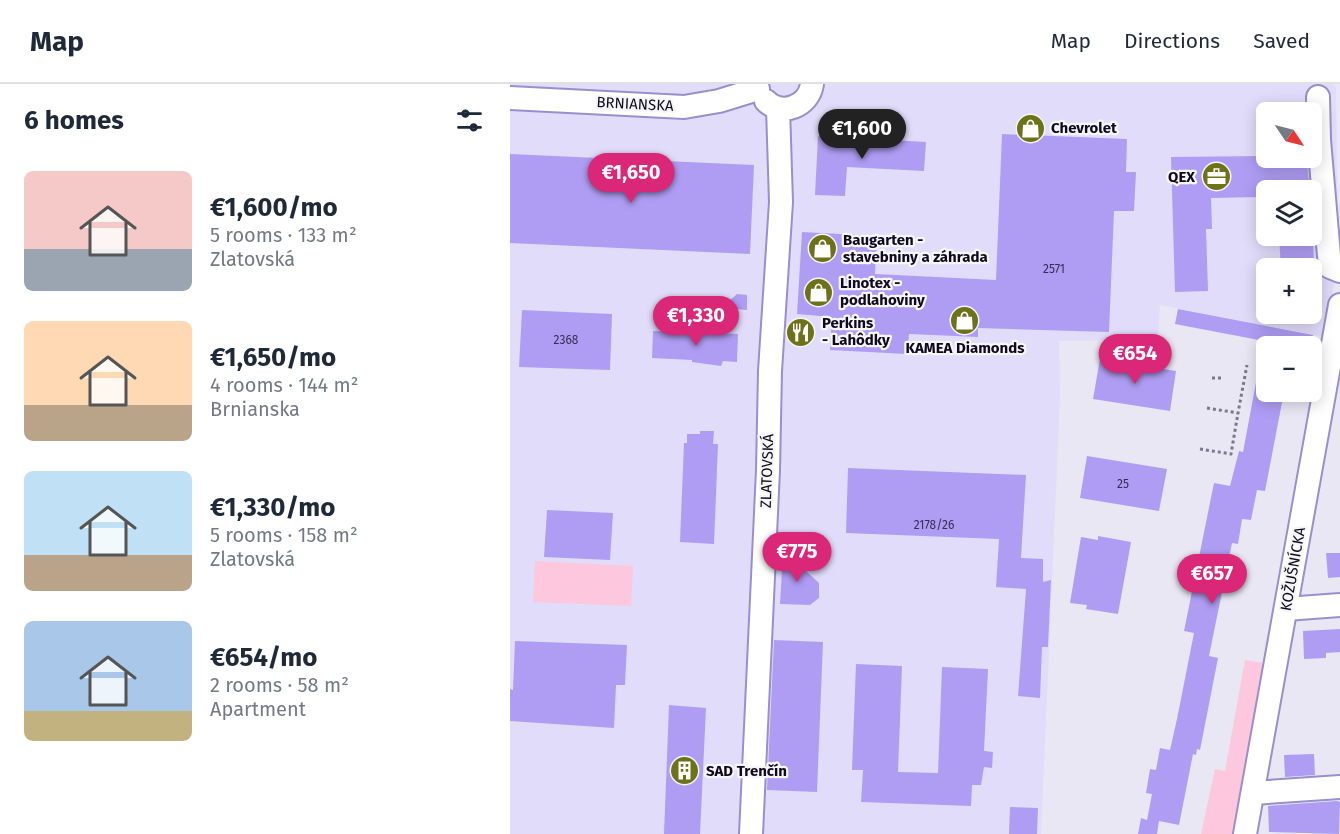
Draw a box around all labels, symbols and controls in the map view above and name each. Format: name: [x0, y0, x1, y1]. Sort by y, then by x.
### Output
text: Map: [30, 25, 84, 58]
text: Map: [1051, 28, 1091, 54]
text: Directions: [1124, 28, 1220, 54]
text: Saved: [1253, 28, 1310, 54]
street label: BRNIANSKA: [596, 93, 674, 115]
north arrow: [1256, 102, 1322, 168]
map controls: [1256, 102, 1322, 402]
icon: filters: [453, 104, 486, 137]
text: 6 homes: [24, 105, 124, 136]
pin: €1,600: [813, 109, 911, 160]
shop icon: Chevrolet: [1014, 112, 1046, 144]
text: €1,600: [832, 116, 892, 140]
place label: Chevrolet: [1051, 119, 1117, 137]
pin: €1,650: [582, 153, 680, 204]
text: €1,650: [602, 160, 660, 184]
office icon: QEX: [1200, 161, 1232, 193]
place label: QEX: [1168, 168, 1195, 186]
button: layers: [1256, 180, 1322, 246]
text: €1,600/mo: [210, 192, 338, 223]
icon: home: [72, 195, 144, 267]
text: 5 rooms · 133 m²: [210, 223, 357, 247]
place label: Baugarten - stavebniny a záhrada: [843, 231, 988, 266]
shop icon: Baugarten - stavebniny a záhrada: [806, 233, 838, 265]
text: Zlatovská: [210, 247, 295, 271]
button: +: [1256, 258, 1322, 324]
house number: 2571: [1043, 262, 1065, 276]
place label: Linotex - podlahoviny: [840, 274, 925, 309]
shop icon: Linotex - podlahoviny: [803, 276, 835, 308]
pin: €1,330: [647, 296, 745, 347]
text: €1,330: [667, 303, 725, 327]
shop icon: KAMEA Diamonds: [949, 305, 981, 337]
place label: Perkins - Lahôdky: [822, 314, 890, 349]
restaurant icon: Perkins - Lahôdky: [785, 316, 817, 348]
house number: 2368: [554, 333, 579, 347]
pin: €654: [1099, 334, 1171, 385]
button: −: [1256, 336, 1322, 402]
place label: KAMEA Diamonds: [906, 339, 1024, 357]
text: €654: [1113, 341, 1157, 365]
text: €1,650/mo: [210, 342, 336, 373]
icon: home: [72, 345, 144, 417]
text: 4 rooms · 144 m²: [210, 373, 359, 397]
text: Brnianska: [210, 397, 300, 421]
street label: ZLATOVSKÁ: [757, 433, 777, 508]
house number: 25: [1117, 477, 1129, 491]
text: €1,330/mo: [210, 492, 335, 523]
icon: home: [72, 495, 144, 567]
house number: 2178/26: [914, 518, 954, 532]
text: 5 rooms · 158 m²: [210, 523, 358, 547]
street label: KOŽUŠNÍCKA: [1277, 525, 1309, 612]
pin: €775: [761, 532, 833, 583]
text: €775: [776, 539, 818, 563]
text: Zlatovská: [210, 547, 295, 571]
pin: €657: [1176, 554, 1248, 605]
text: €657: [1191, 561, 1233, 585]
text: €654/mo: [210, 642, 317, 673]
icon: home: [72, 645, 144, 717]
text: 2 rooms · 58 m²: [210, 673, 349, 697]
text: Apartment: [210, 697, 306, 721]
building icon: SAD Trenčín: [669, 755, 701, 787]
place label: SAD Trenčín: [706, 762, 787, 780]

